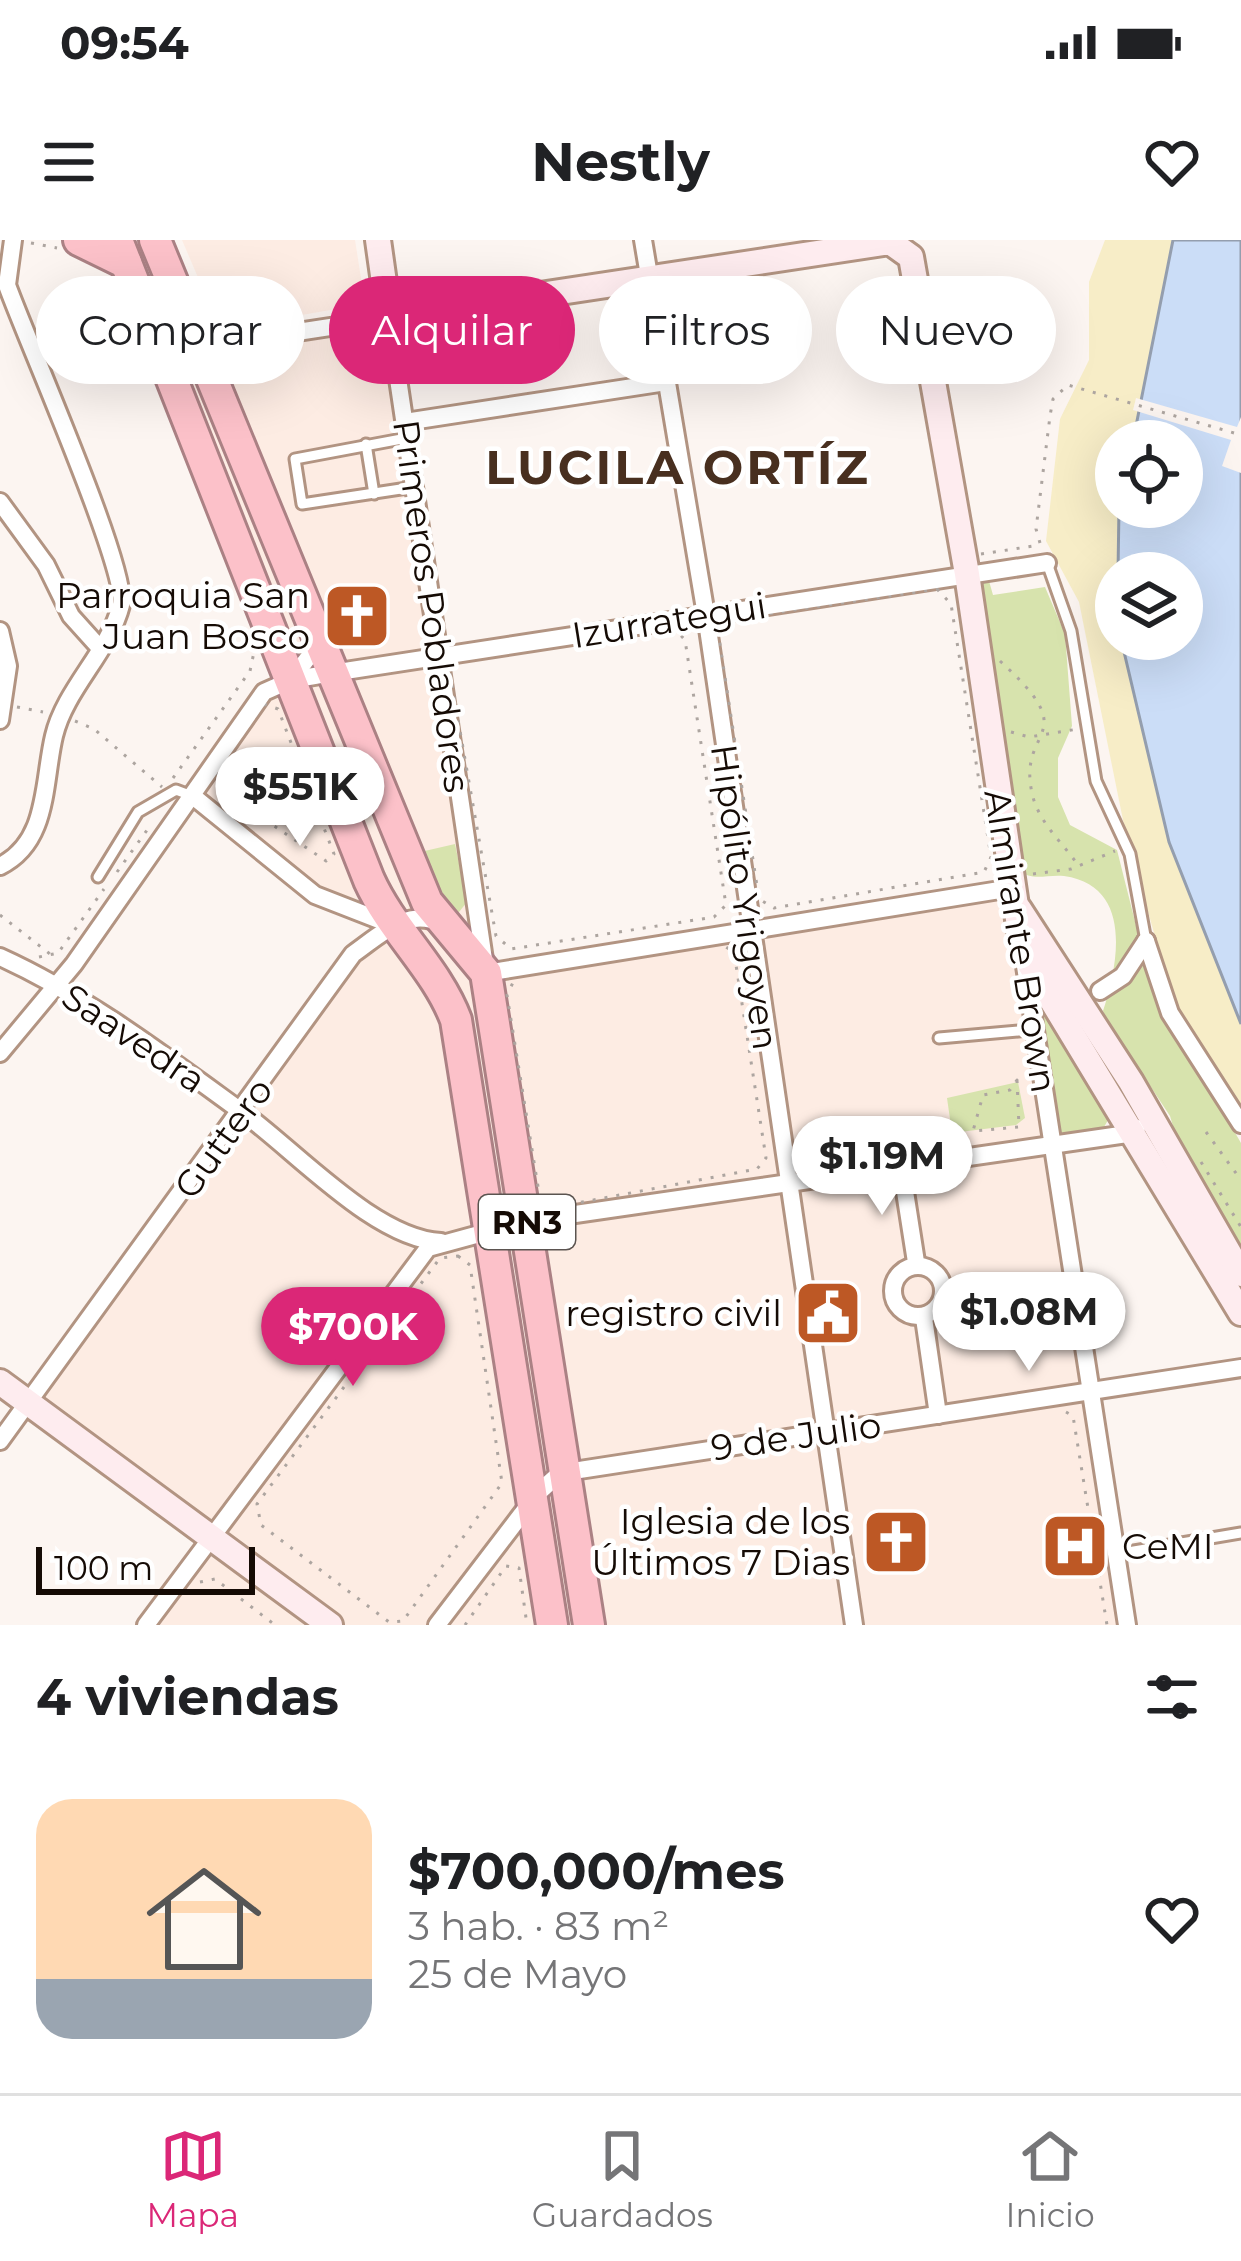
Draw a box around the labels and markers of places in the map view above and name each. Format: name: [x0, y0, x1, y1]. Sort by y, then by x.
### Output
place label: Parroquia San Juan Bosco: [56, 573, 310, 658]
church icon: Parroquia San Juan Bosco: [322, 581, 392, 651]
pin: $551K: [216, 747, 384, 849]
pin: $1.19M: [784, 1116, 980, 1218]
pin: $1.08M: [931, 1272, 1127, 1374]
public building icon: registro civil: [793, 1278, 863, 1348]
pin: $700K: [269, 1287, 437, 1389]
place label: registro civil: [565, 1291, 782, 1335]
place label: Iglesia de los Últimos 7 Dias: [591, 1499, 850, 1584]
church icon: Iglesia de los Últimos 7 Dias: [861, 1507, 931, 1577]
hospital icon: CeMI: [1040, 1511, 1110, 1581]
place label: CeMI: [1122, 1524, 1214, 1568]

